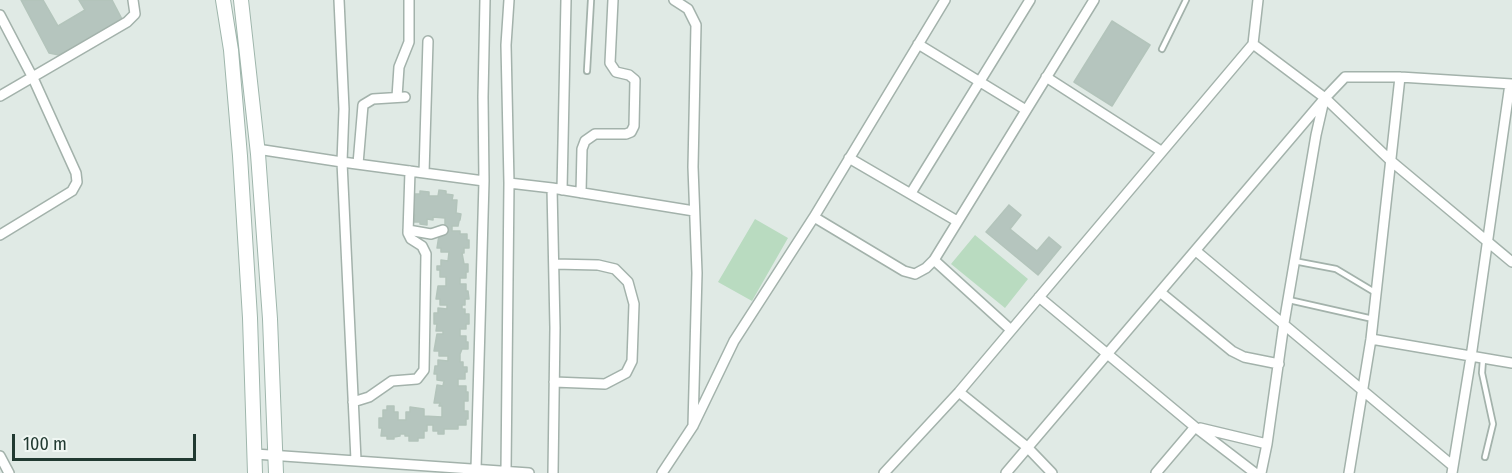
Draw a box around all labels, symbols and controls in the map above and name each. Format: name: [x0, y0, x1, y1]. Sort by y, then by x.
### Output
scale bar: [15, 422, 200, 460]
text: 100 m: [23, 433, 67, 455]

